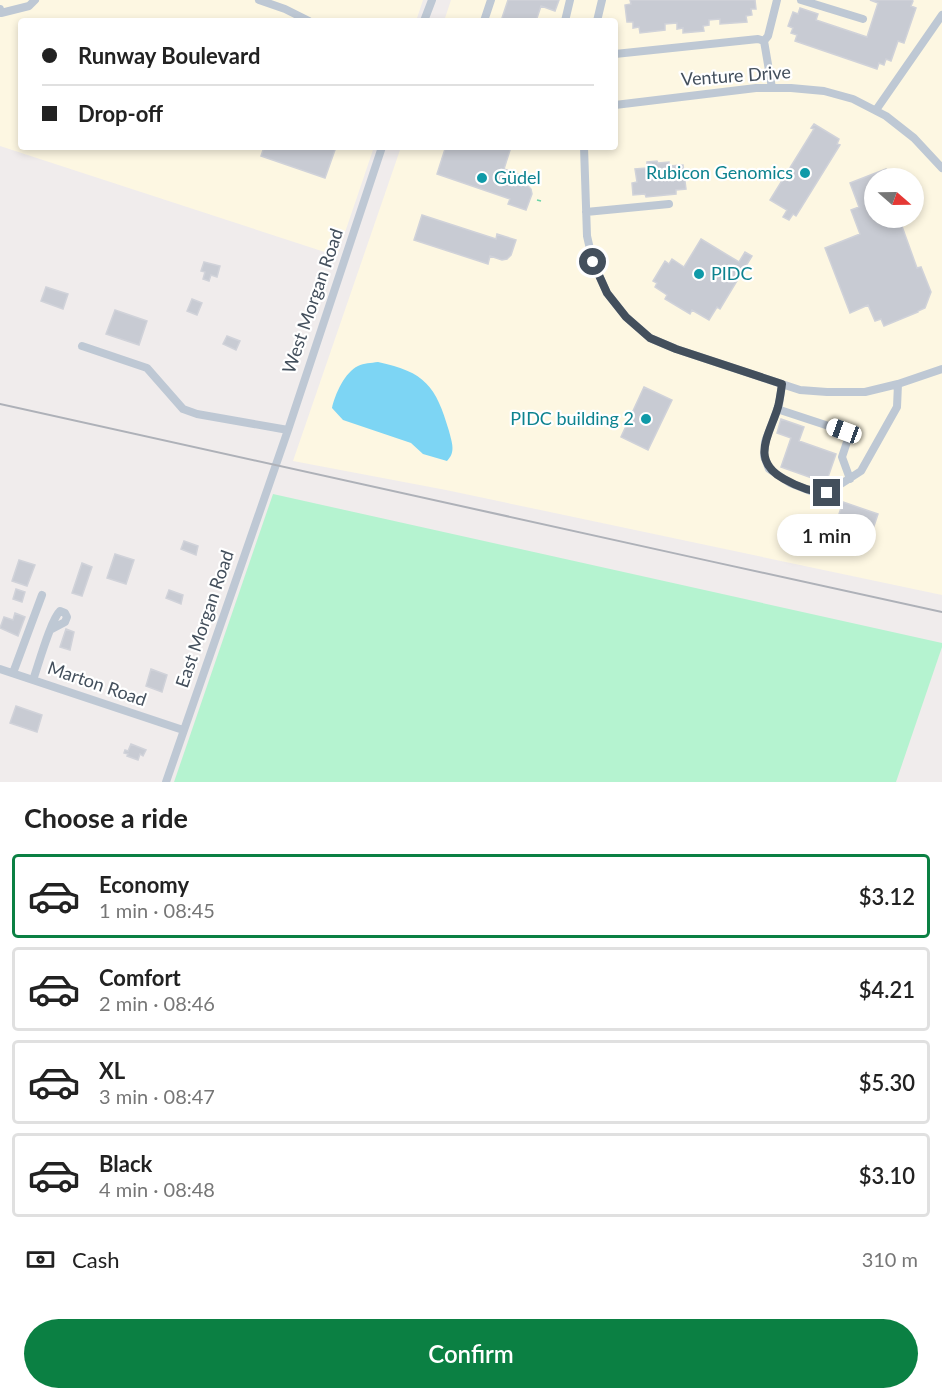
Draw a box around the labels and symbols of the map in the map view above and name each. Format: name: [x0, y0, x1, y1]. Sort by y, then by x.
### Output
street label: Venture Drive: [680, 60, 792, 90]
place label: Rubicon Genomics: [646, 161, 793, 183]
place label: Güdel: [494, 166, 541, 188]
marker: Rubicon Genomics: [798, 166, 812, 180]
north arrow: [864, 168, 924, 228]
marker: Güdel: [475, 171, 489, 185]
street label: West Morgan Road: [277, 225, 347, 376]
route start: [579, 248, 606, 275]
place label: PIDC: [711, 262, 753, 284]
marker: PIDC: [692, 267, 706, 281]
place label: PIDC building 2: [510, 407, 634, 429]
marker: PIDC building 2: [639, 412, 653, 426]
car: [824, 416, 864, 446]
route end: [813, 479, 840, 506]
callout: 1 min: [778, 514, 876, 556]
street label: East Morgan Road: [170, 547, 238, 690]
street label: Marton Road: [45, 656, 150, 710]

